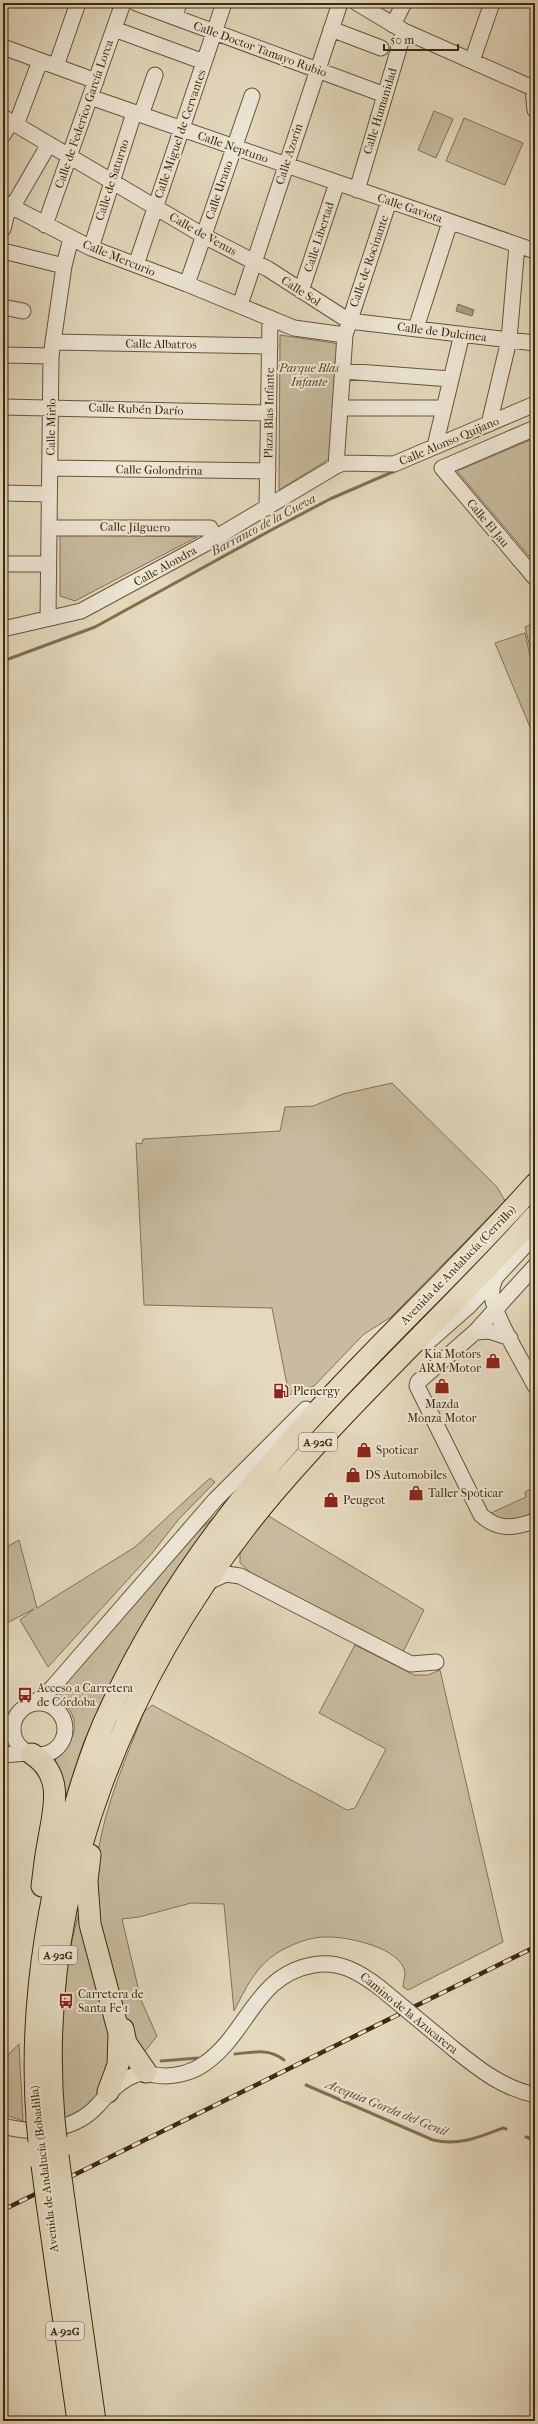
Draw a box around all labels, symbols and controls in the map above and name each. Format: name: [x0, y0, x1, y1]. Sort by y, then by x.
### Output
street label: Calle Doctor Tamayo Rubio: [191, 18, 329, 80]
scale bar: [384, 26, 458, 52]
text: 50 m: [390, 33, 414, 47]
street label: Calle de Federico García Lorca: [52, 37, 116, 190]
street label: Calle Humanidad: [360, 66, 400, 156]
street label: Calle Miguel de Cervantes: [151, 67, 209, 200]
street label: Calle Azorín: [273, 122, 305, 186]
street label: Calle Neptuno: [196, 128, 270, 166]
street label: Calle de Saturno: [92, 138, 132, 222]
street label: Calle Urano: [202, 159, 236, 221]
street label: Calle Gaviota: [376, 190, 445, 226]
street label: Calle Libertad: [301, 200, 337, 274]
street label: Calle de Venus: [167, 210, 240, 259]
street label: Calle de Rocinante: [347, 213, 391, 309]
street label: Calle Mercurio: [81, 237, 157, 279]
street label: Calle Sol: [279, 273, 324, 309]
street label: Calle de Dulcinea: [396, 320, 488, 344]
street label: Calle Albatros: [125, 336, 197, 352]
park label: Parque Blas Infante: [278, 361, 339, 389]
street label: Plaza Blas Infante: [261, 367, 277, 459]
street label: Calle Mirlo: [43, 398, 59, 456]
street label: Calle Rubén Darío: [88, 400, 184, 418]
street label: Calle Alonso Quijano: [397, 414, 501, 468]
street label: Calle Golondrina: [115, 462, 203, 478]
water label: Barranco de la Cueva: [207, 490, 318, 559]
street label: Calle El Jau: [464, 496, 512, 550]
street label: Calle Jilguero: [100, 519, 170, 535]
street label: Calle Alondra: [131, 543, 199, 589]
street label: Avenida de Andalucía (Cerrillo): [397, 1203, 519, 1328]
place label: Kia Motors ARM Motor: [418, 1347, 482, 1375]
shop icon: Kia Motors ARM Motor: [484, 1352, 502, 1370]
shop icon: Mazda Monza Motor: [433, 1377, 451, 1395]
fuel station icon: Plenergy: [272, 1382, 290, 1400]
place label: Plenergy: [293, 1384, 341, 1398]
place label: Mazda Monza Motor: [407, 1397, 478, 1425]
road number: A-92G: [299, 1433, 337, 1451]
shop icon: Spoticar: [355, 1441, 373, 1459]
place label: Spoticar: [376, 1443, 419, 1457]
shop icon: DS Automobiles: [344, 1466, 362, 1484]
place label: DS Automobiles: [365, 1468, 448, 1482]
shop icon: Taller Spoticar: [407, 1484, 425, 1502]
place label: Taller Spoticar: [428, 1486, 504, 1500]
shop icon: Peugeot: [322, 1491, 340, 1509]
place label: Peugeot: [343, 1493, 386, 1507]
place label: Acceso a Carretera de Córdoba: [36, 1681, 134, 1709]
bus stop icon: Acceso a Carretera de Córdoba: [16, 1686, 34, 1704]
road number: A-92G: [39, 1946, 77, 1964]
street label: Camino de la Azucarera: [357, 1969, 461, 2057]
place label: Carretera de Santa Fe 1: [78, 1987, 144, 2015]
bus stop icon: Carretera de Santa Fe 1: [57, 1992, 75, 2010]
water label: Acequia Gorda del Genil: [322, 2075, 452, 2139]
street label: Avenida de Andalucía (Bobadilla): [27, 2085, 61, 2254]
road number: A-92G: [46, 2322, 84, 2340]

